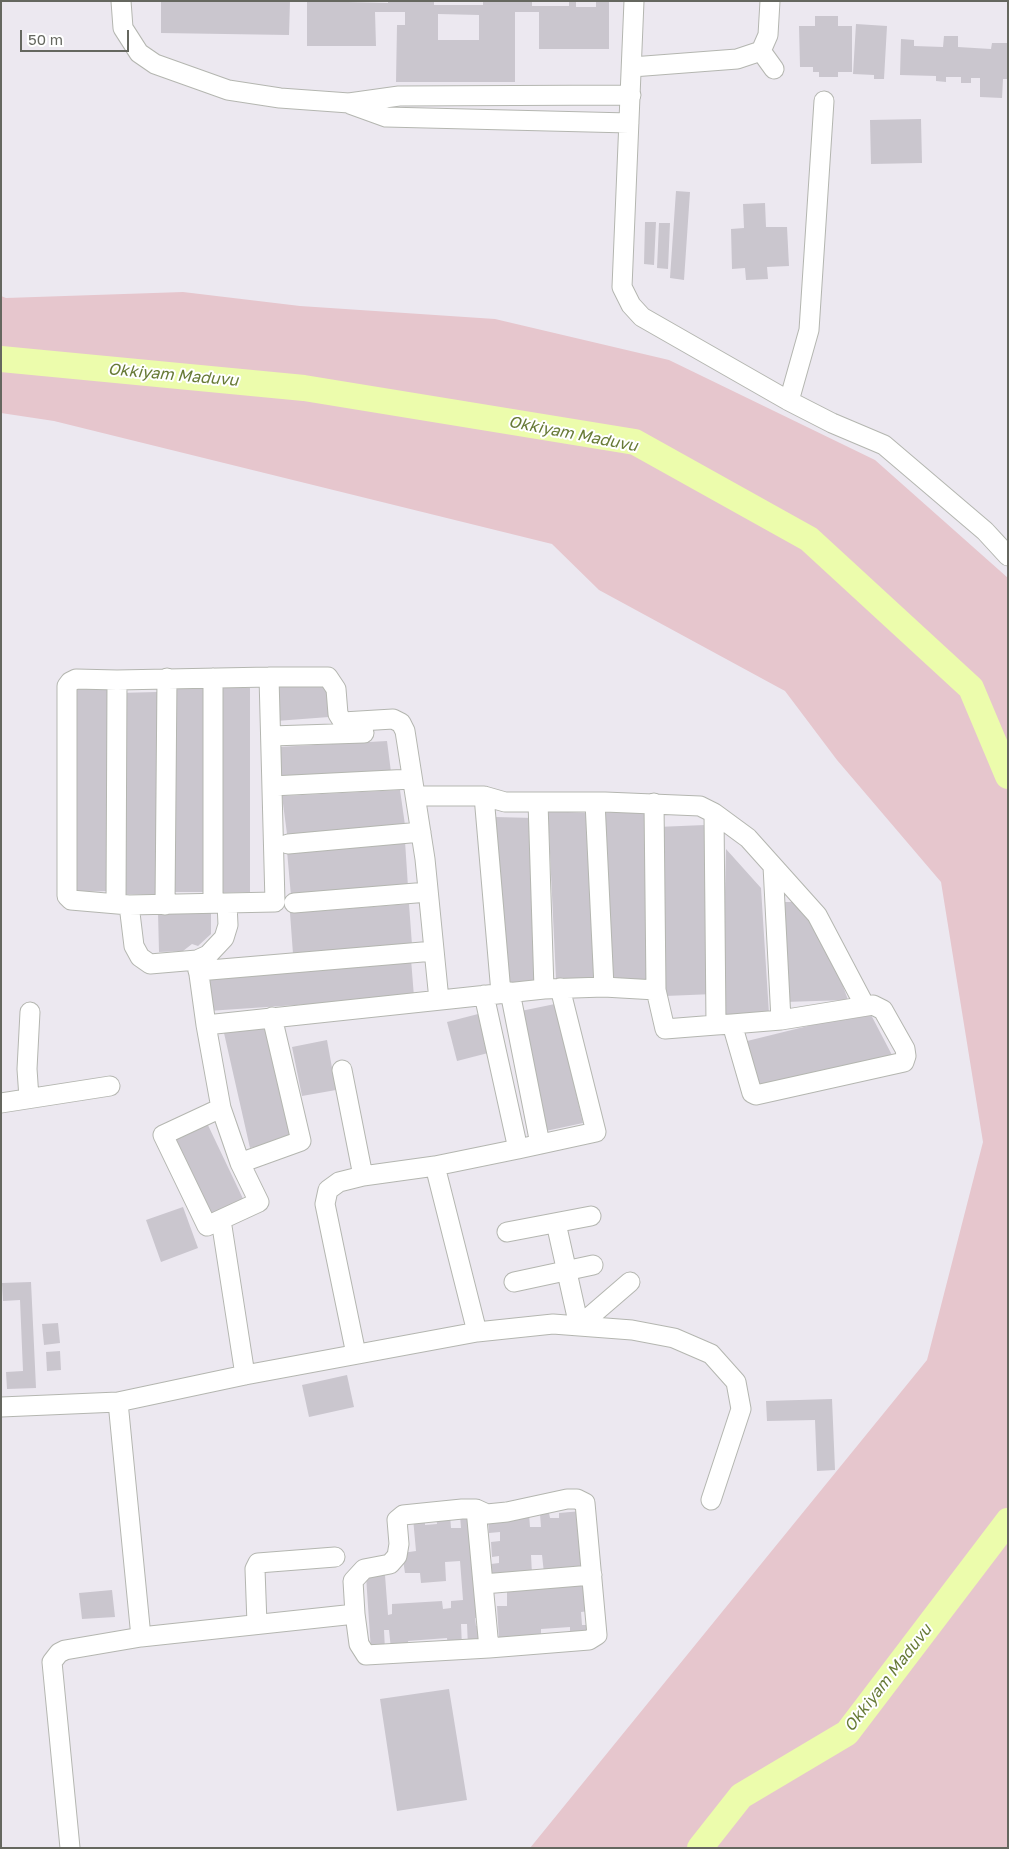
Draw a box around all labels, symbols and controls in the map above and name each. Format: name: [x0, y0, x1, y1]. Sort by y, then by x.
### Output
scale bar: [22, 20, 131, 52]
text: 50 m: [28, 30, 63, 48]
water label: Okkiyam Maduvu: [107, 360, 239, 390]
water label: Okkiyam Maduvu: [507, 412, 639, 456]
water label: Okkiyam Maduvu: [840, 1621, 936, 1735]

